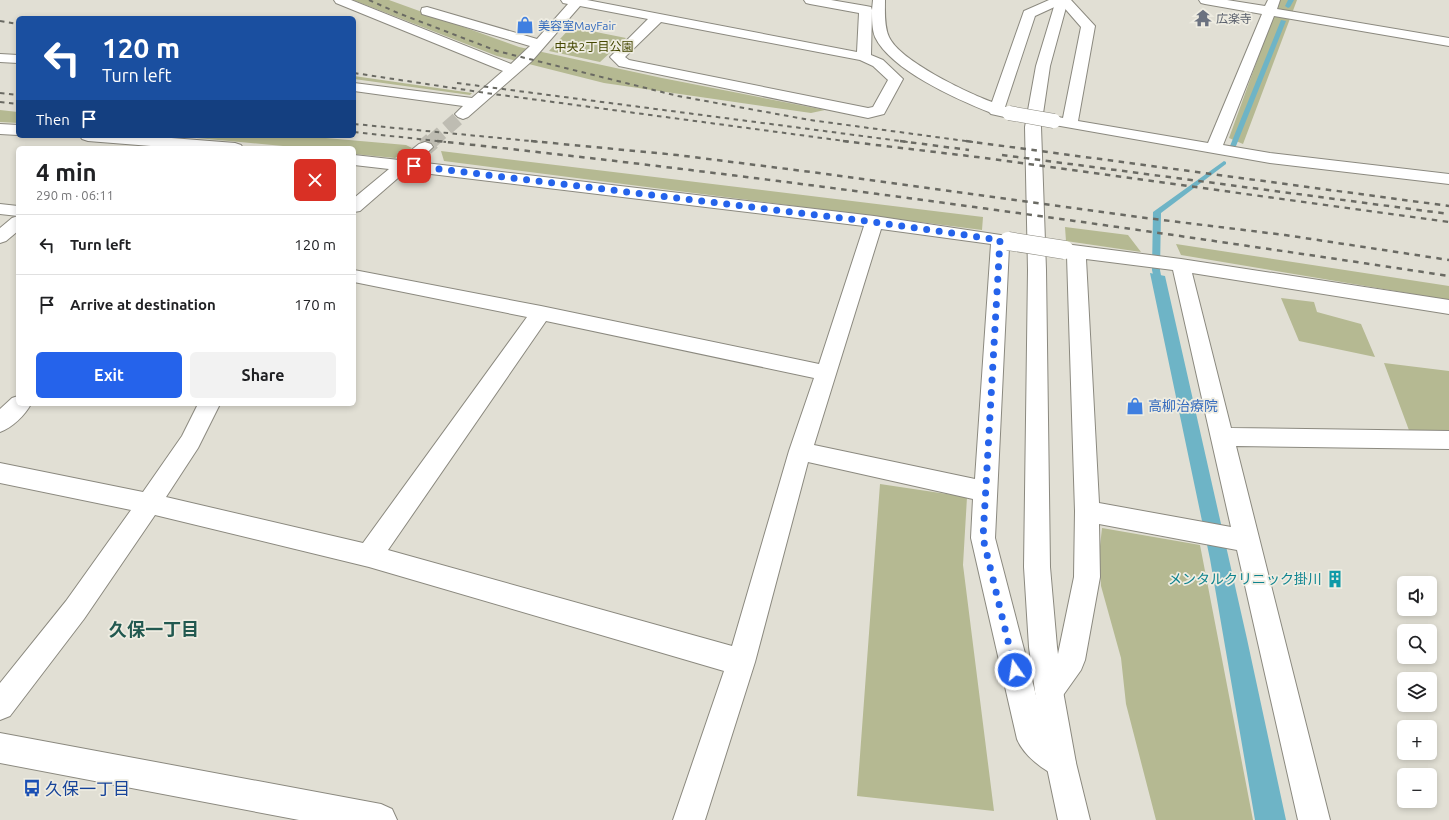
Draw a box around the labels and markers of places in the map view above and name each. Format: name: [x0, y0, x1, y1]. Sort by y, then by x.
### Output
temple icon: 広楽寺: [1193, 8, 1213, 28]
place label: 広楽寺: [1216, 12, 1252, 25]
shop icon: 美容室MayFair: [515, 15, 535, 35]
place label: 美容室MayFair: [538, 19, 616, 32]
pin: [397, 149, 431, 183]
shop icon: 高柳治療院: [1125, 396, 1145, 416]
place label: 高柳治療院: [1148, 398, 1218, 414]
building icon: メンタルクリニック掛川: [1325, 569, 1345, 589]
place label: メンタルクリニック掛川: [1168, 571, 1322, 587]
bus stop icon: 久保一丁目: [22, 778, 42, 798]
place label: 久保一丁目: [45, 779, 130, 798]

